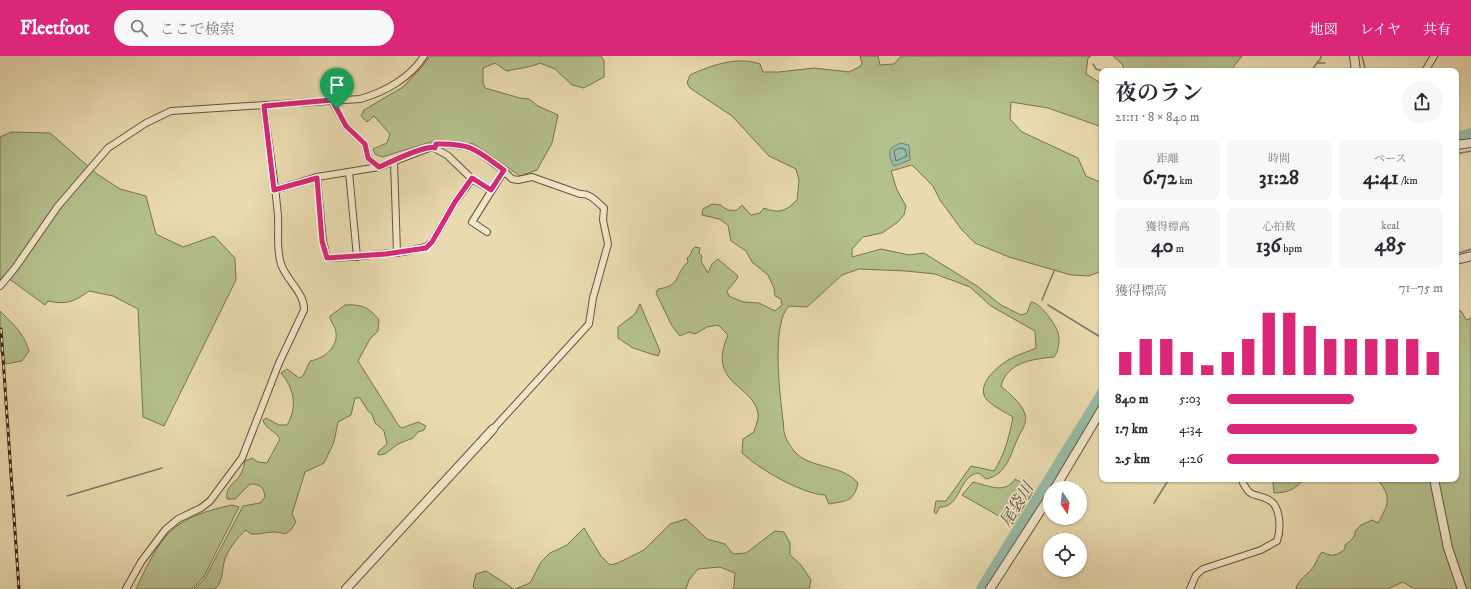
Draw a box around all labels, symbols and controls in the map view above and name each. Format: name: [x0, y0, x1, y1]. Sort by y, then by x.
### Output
search box: [114, 10, 394, 46]
text: Fleetfoot: [20, 17, 90, 40]
icon: search: [128, 17, 150, 39]
text: ここで検索: [160, 20, 235, 39]
text: 地図: [1310, 21, 1338, 39]
text: レイヤ: [1360, 21, 1401, 39]
text: 共有: [1423, 21, 1451, 39]
pin: [320, 68, 354, 109]
icon: arrive: [326, 74, 348, 96]
text: 夜のラン: [1115, 80, 1203, 107]
button: share: [1401, 81, 1443, 123]
text: 21:11 · 8 × 840 m: [1115, 109, 1200, 125]
text: 距離: [1157, 152, 1179, 166]
text: 時間: [1268, 152, 1290, 166]
text: ペース: [1374, 152, 1407, 166]
text: 6.72: [1142, 166, 1177, 191]
text: 31:28: [1259, 166, 1299, 191]
text: 4:41: [1363, 166, 1399, 191]
text: km: [1177, 174, 1193, 188]
text: /km: [1399, 174, 1418, 188]
text: kcal: [1381, 219, 1399, 233]
text: 獲得標高: [1146, 220, 1190, 234]
text: 心拍数: [1262, 220, 1295, 234]
text: 485: [1375, 233, 1406, 258]
text: 40: [1151, 234, 1173, 259]
text: 136: [1256, 234, 1281, 259]
text: m: [1173, 242, 1184, 256]
text: bpm: [1281, 242, 1302, 256]
text: 71–75 m: [1399, 280, 1443, 296]
text: 獲得標高: [1115, 283, 1167, 299]
text: 840 m: [1115, 391, 1149, 407]
text: 5:03: [1179, 391, 1201, 407]
text: 1.7 km: [1115, 421, 1148, 437]
text: 4:34: [1179, 421, 1202, 437]
text: 2.5 km: [1115, 451, 1150, 467]
text: 4:26: [1179, 451, 1203, 467]
water label: 尾袋川: [996, 477, 1039, 530]
north arrow: [1043, 481, 1087, 525]
map controls: [1043, 481, 1087, 577]
button: locate: [1043, 533, 1087, 577]

